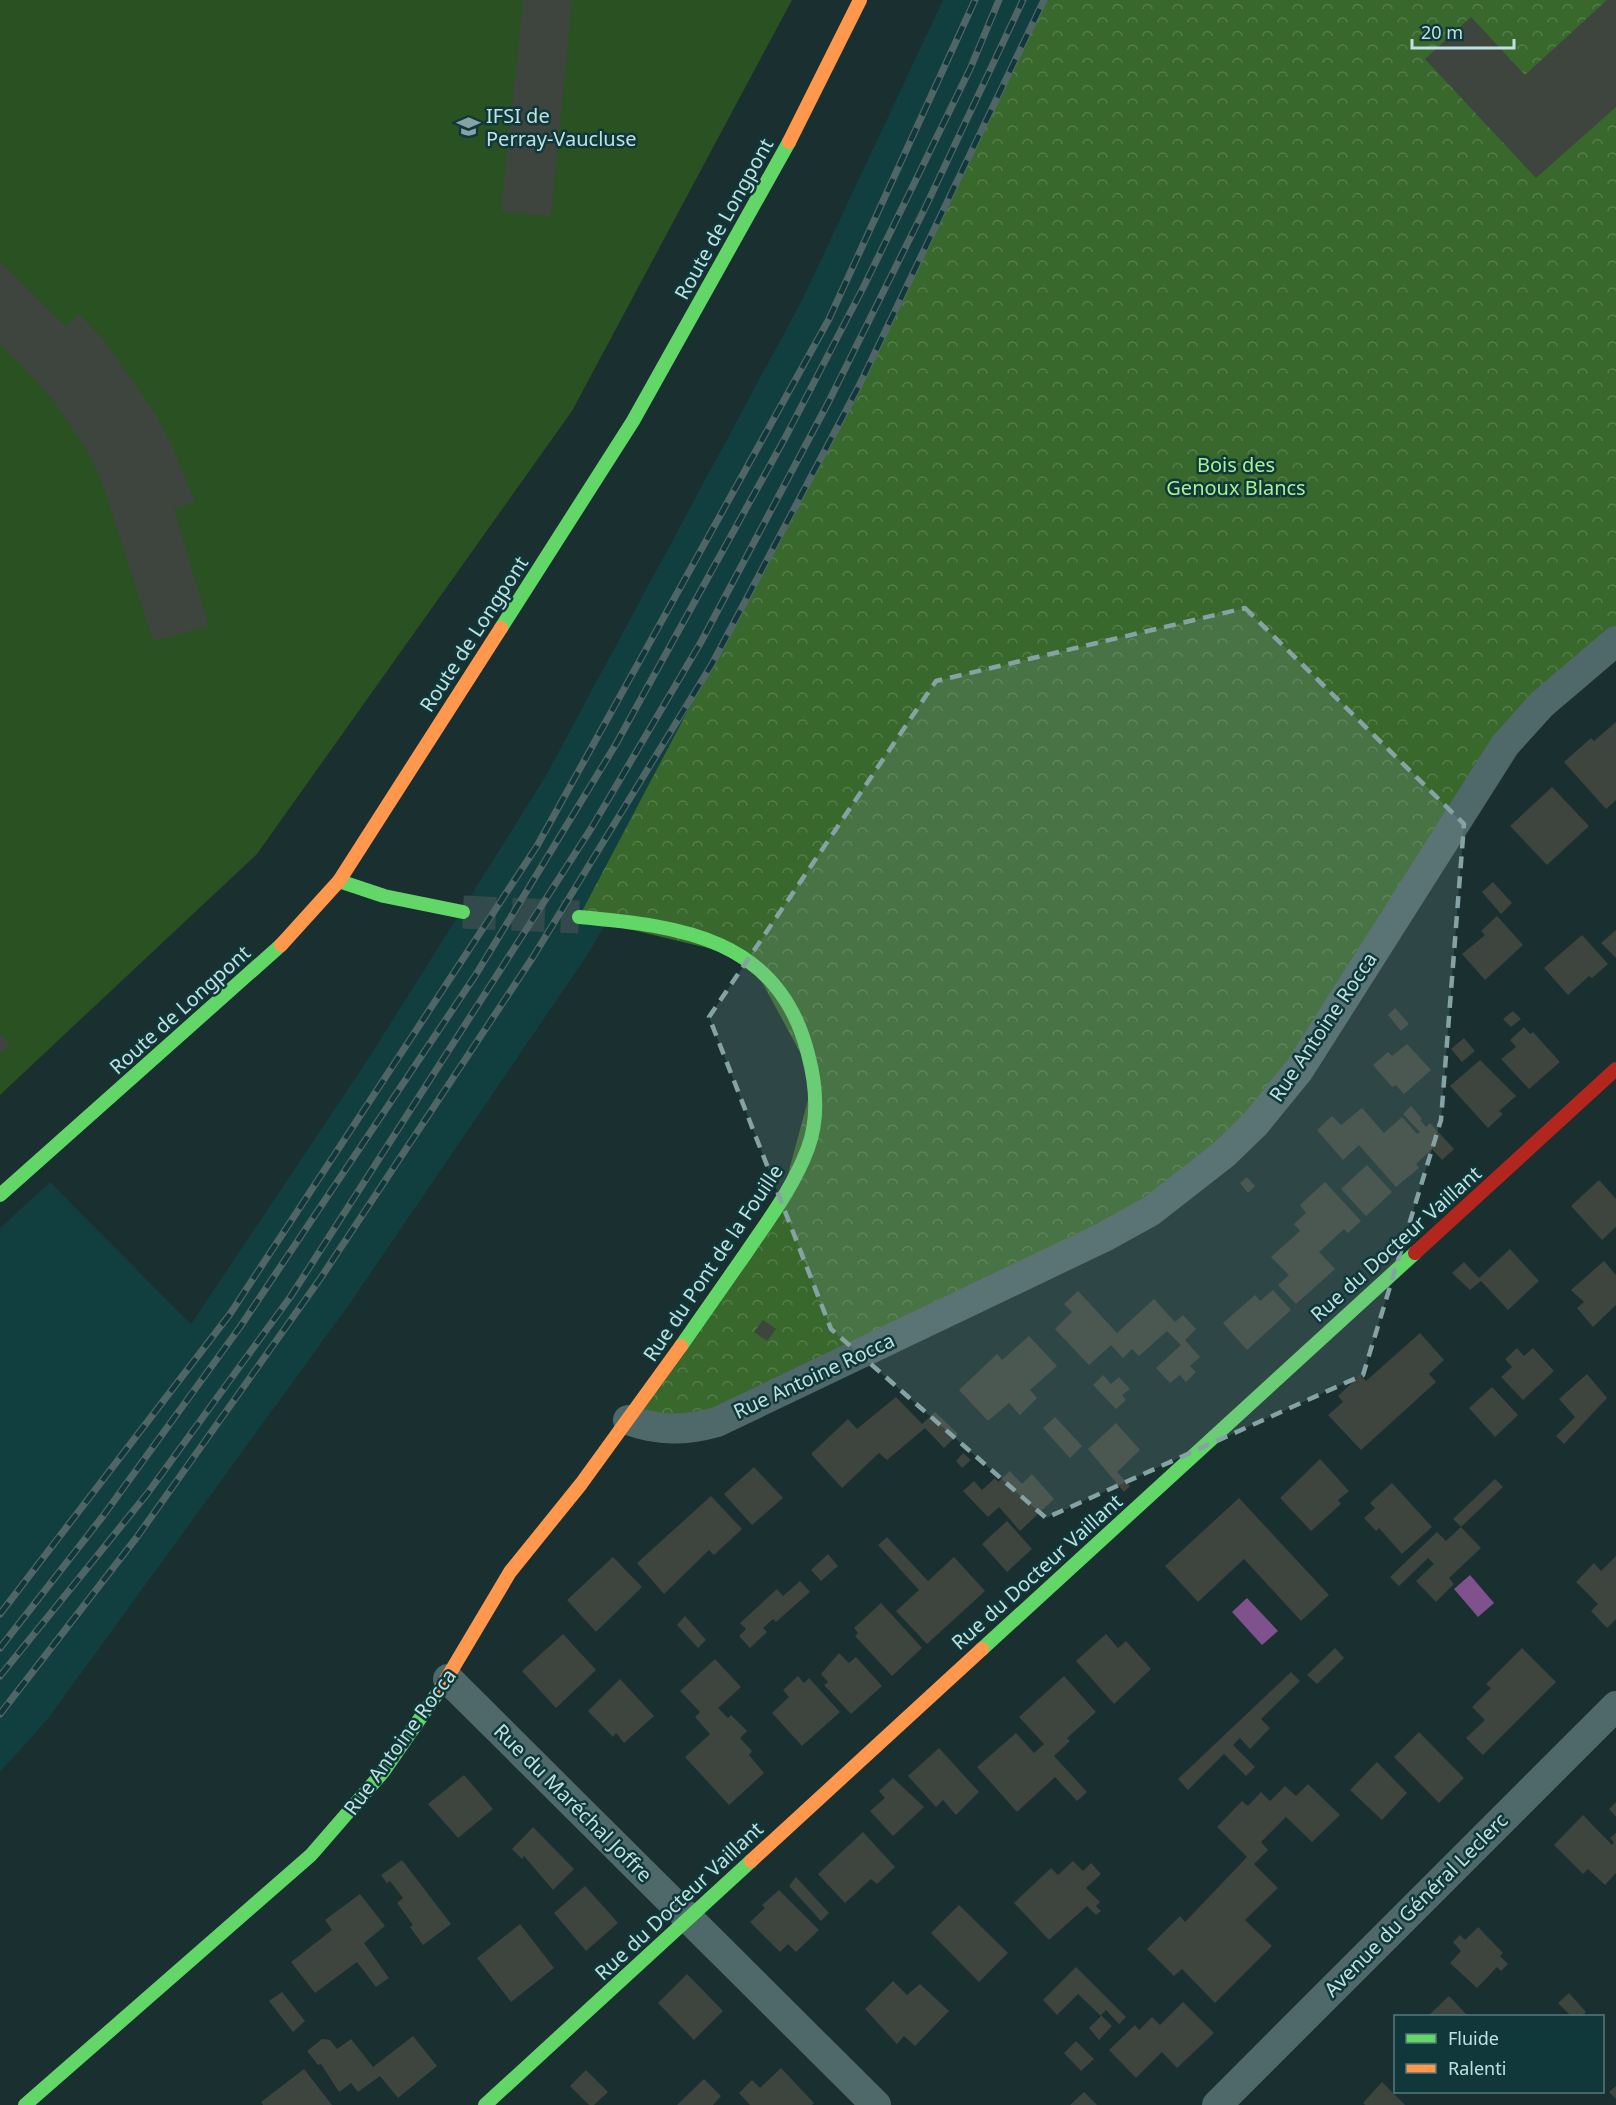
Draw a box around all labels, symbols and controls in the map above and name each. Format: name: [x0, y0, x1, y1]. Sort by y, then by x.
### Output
scale bar: [1412, 12, 1514, 50]
text: 20 m: [1421, 20, 1463, 44]
place label: IFSI de Perray-Vaucluse: [486, 102, 637, 152]
school or university icon: IFSI de Perray-Vaucluse: [455, 114, 481, 140]
street label: Route de Longpont: [668, 133, 779, 304]
park label: Bois des Genoux Blancs: [1166, 451, 1306, 501]
street label: Route de Longpont: [413, 551, 534, 717]
street label: Route de Longpont: [104, 939, 256, 1080]
street label: Rue Antoine Rocca: [1263, 947, 1383, 1107]
street label: Rue du Pont de la Fouille: [637, 1159, 789, 1366]
street label: Rue du Docteur Vaillant: [1305, 1160, 1487, 1328]
street label: Rue Antoine Rocca: [729, 1326, 899, 1425]
street label: Rue du Docteur Vaillant: [946, 1488, 1128, 1656]
street label: Rue Antoine Rocca: [337, 1663, 462, 1820]
street label: Rue du Maréchal Joffre: [488, 1718, 658, 1888]
street label: Avenue du Général Leclerc: [1318, 1807, 1513, 2002]
street label: Rue du Docteur Vaillant: [589, 1815, 769, 1986]
legend: [1394, 2015, 1604, 2093]
text: Fluide: [1448, 2026, 1499, 2050]
text: Ralenti: [1448, 2056, 1506, 2080]

